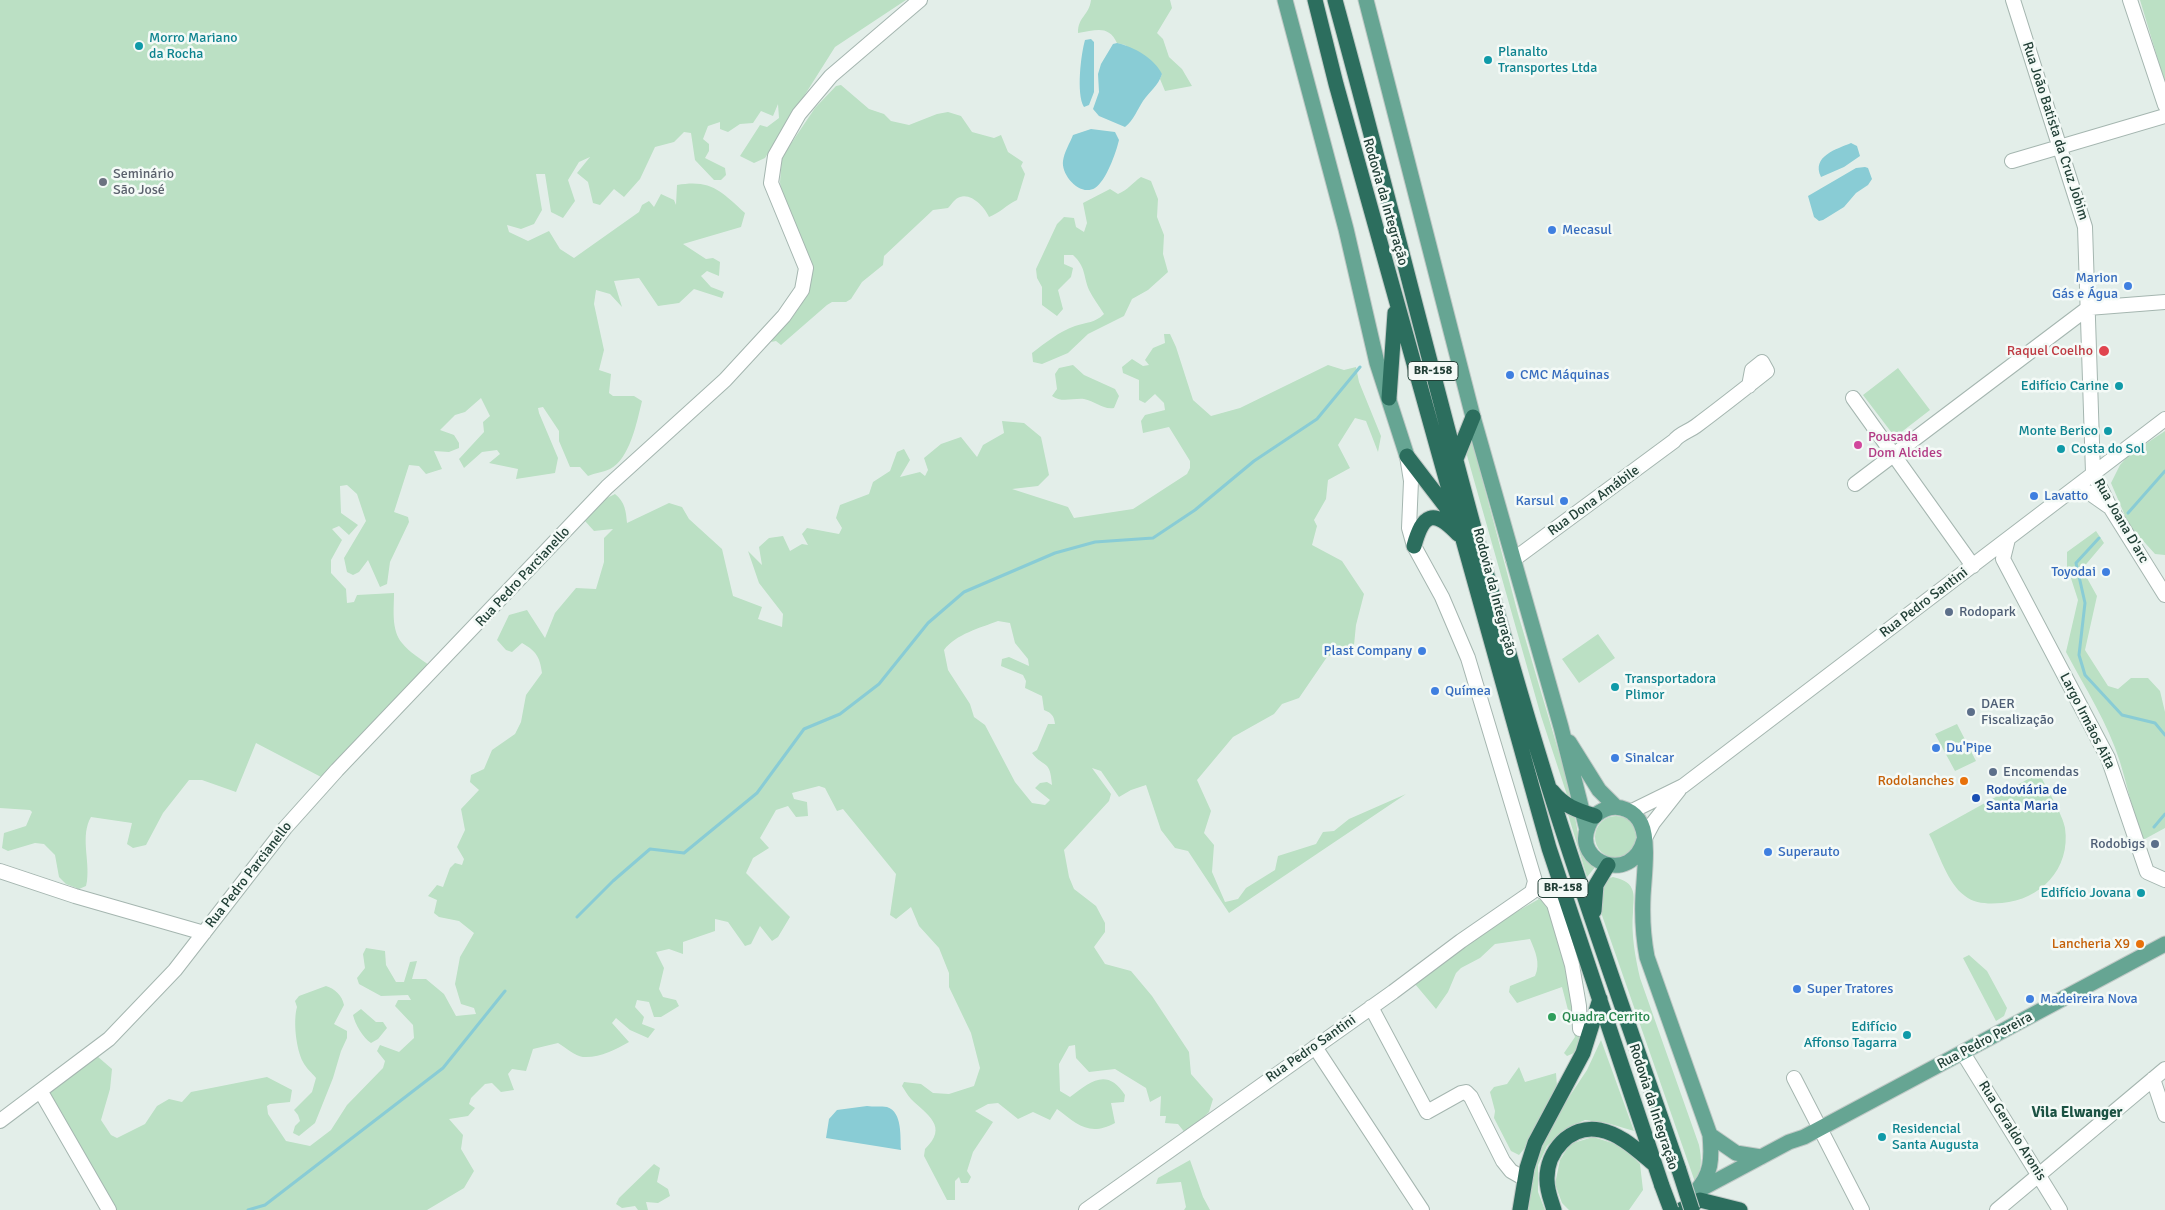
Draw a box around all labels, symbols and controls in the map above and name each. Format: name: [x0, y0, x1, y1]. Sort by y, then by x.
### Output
place label: Morro Mariano da Rocha: [149, 30, 238, 62]
marker: Morro Mariano da Rocha: [133, 40, 145, 52]
street label: Rua João Batista da Cruz Jobim: [2018, 40, 2092, 222]
place label: Planalto Transportes Ltda: [1498, 44, 1597, 76]
marker: Planalto Transportes Ltda: [1482, 54, 1494, 66]
street label: Rodovia da Integração: [1359, 136, 1411, 268]
place label: Seminário São José: [113, 166, 174, 198]
marker: Seminário São José: [97, 176, 109, 188]
place label: Mecasul: [1562, 222, 1612, 238]
marker: Mecasul: [1546, 224, 1558, 236]
place label: Marion Gás e Água: [2052, 270, 2118, 302]
marker: Marion Gás e Água: [2122, 280, 2134, 292]
place label: Raquel Coelho: [2007, 343, 2093, 359]
marker: Raquel Coelho: [2097, 344, 2111, 358]
road number: BR-158: [1408, 362, 1458, 381]
place label: CMC Máquinas: [1520, 367, 1609, 383]
marker: CMC Máquinas: [1504, 369, 1516, 381]
place label: Edifício Carine: [2021, 378, 2109, 394]
marker: Edifício Carine: [2113, 380, 2125, 392]
place label: Monte Berico: [2018, 423, 2098, 439]
marker: Monte Berico: [2102, 425, 2114, 437]
place label: Pousada Dom Alcides: [1868, 429, 1942, 462]
marker: Pousada Dom Alcides: [1852, 439, 1864, 451]
place label: Costa do Sol: [2071, 441, 2145, 457]
marker: Costa do Sol: [2055, 443, 2067, 455]
street label: Rua Dona Amábile: [1545, 462, 1643, 540]
street label: Rua Joana D'arc: [2090, 476, 2152, 566]
place label: Lavatto: [2044, 488, 2088, 504]
marker: Lavatto: [2028, 490, 2040, 502]
place label: Karsul: [1516, 493, 1554, 509]
marker: Karsul: [1558, 495, 1570, 507]
street label: Rua Pedro Parcianello: [472, 524, 574, 630]
street label: Rodovia da Integração: [1469, 526, 1519, 658]
street label: Rua Pedro Santini: [1877, 564, 1971, 642]
place label: Toyodai: [2051, 564, 2096, 580]
marker: Toyodai: [2100, 566, 2112, 578]
place label: Rodopark: [1959, 604, 2016, 620]
marker: Rodopark: [1943, 606, 1955, 618]
place label: Plast Company: [1323, 643, 1412, 659]
marker: Plast Company: [1416, 645, 1428, 657]
street label: Largo Irmãos Aita: [2056, 670, 2118, 772]
place label: Transportadora Plimor: [1625, 671, 1716, 704]
marker: Transportadora Plimor: [1609, 681, 1621, 693]
place label: Químea: [1445, 683, 1491, 699]
marker: Químea: [1429, 685, 1441, 697]
place label: DAER Fiscalização: [1981, 696, 2054, 729]
marker: DAER Fiscalização: [1965, 706, 1977, 718]
place label: Du'Pipe: [1946, 740, 1992, 756]
marker: Du'Pipe: [1930, 742, 1942, 754]
place label: Sinalcar: [1625, 750, 1674, 766]
marker: Sinalcar: [1609, 752, 1621, 764]
place label: Encomendas: [2003, 764, 2079, 780]
marker: Encomendas: [1987, 766, 1999, 778]
place label: Rodolanches: [1878, 773, 1954, 789]
marker: Rodolanches: [1958, 775, 1970, 787]
place label: Rodoviária de Santa Maria: [1986, 782, 2067, 814]
marker: Rodoviária de Santa Maria: [1970, 792, 1982, 804]
street label: Rua Pedro Parcianello: [202, 818, 296, 932]
place label: Rodobigs: [2090, 836, 2145, 852]
marker: Rodobigs: [2149, 838, 2161, 850]
place label: Superauto: [1778, 844, 1840, 860]
marker: Superauto: [1762, 846, 1774, 858]
road number: BR-158: [1538, 878, 1588, 898]
place label: Edifício Jovana: [2041, 885, 2131, 901]
marker: Edifício Jovana: [2135, 887, 2147, 899]
place label: Lancheria X9: [2052, 936, 2130, 952]
marker: Lancheria X9: [2134, 938, 2146, 950]
place label: Super Tratores: [1807, 981, 1893, 997]
marker: Super Tratores: [1791, 983, 1803, 995]
place label: Madeireira Nova: [2040, 991, 2138, 1007]
marker: Madeireira Nova: [2024, 993, 2036, 1005]
place label: Quadra Cerrito: [1562, 1009, 1650, 1025]
street label: Rua Pedro Pereira: [1934, 1009, 2036, 1073]
marker: Quadra Cerrito: [1546, 1011, 1558, 1023]
street label: Rua Pedro Santini: [1263, 1012, 1359, 1086]
place label: Edifício Affonso Tagarra: [1804, 1019, 1897, 1052]
marker: Edifício Affonso Tagarra: [1901, 1029, 1913, 1041]
street label: Rodovia da Integração: [1625, 1042, 1681, 1172]
street label: Rua Geraldo Aronis: [1975, 1078, 2049, 1184]
district label: Vila Elwanger: [2031, 1104, 2123, 1122]
place label: Residencial Santa Augusta: [1892, 1121, 1979, 1154]
marker: Residencial Santa Augusta: [1876, 1131, 1888, 1143]

